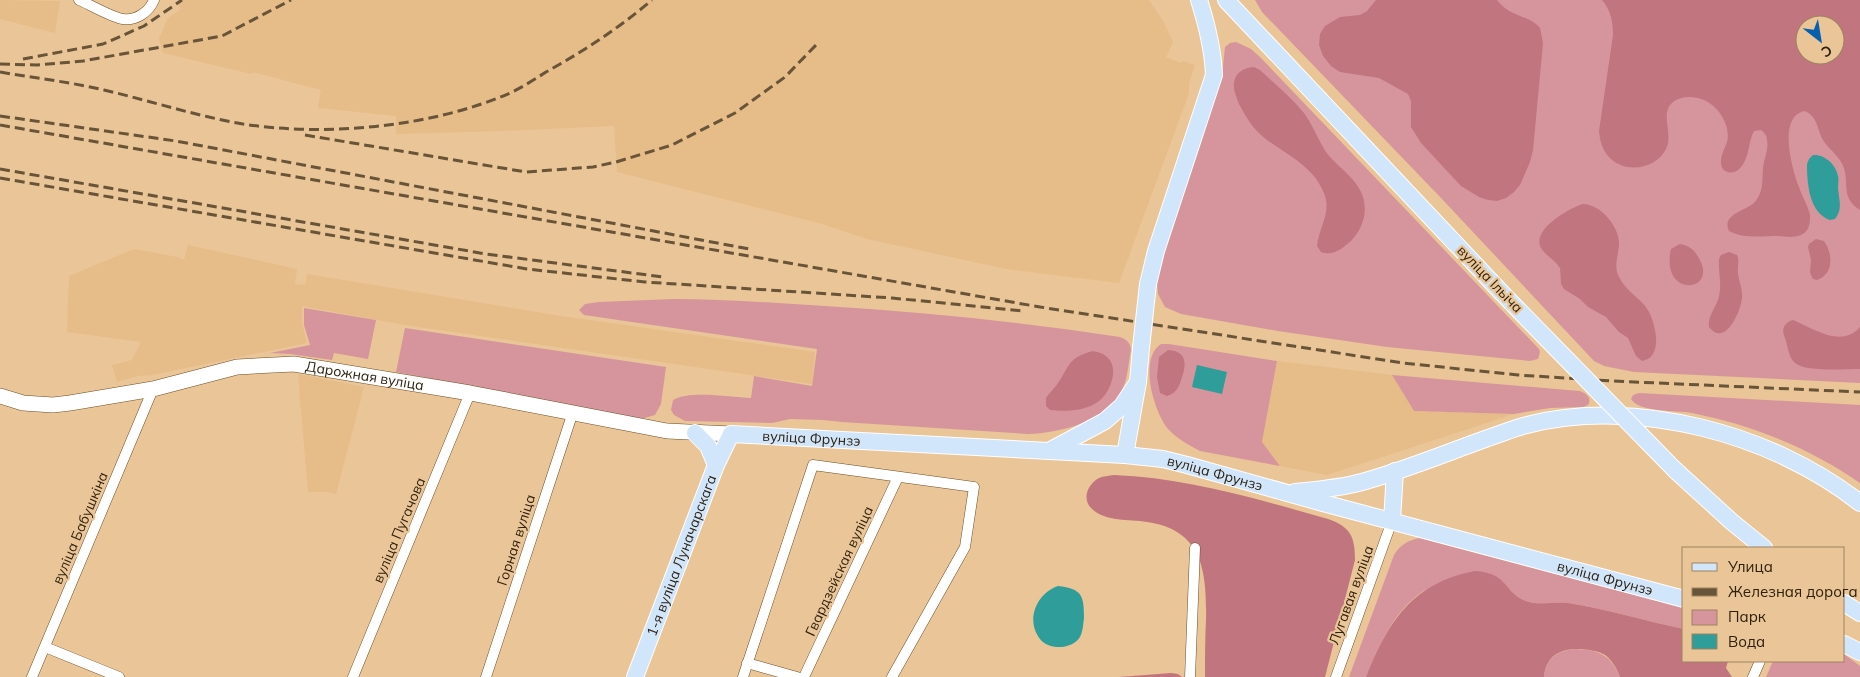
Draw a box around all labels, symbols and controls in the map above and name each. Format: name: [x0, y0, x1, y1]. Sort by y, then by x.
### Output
north arrow: [1795, 15, 1845, 65]
text: С: [1818, 41, 1835, 61]
street label: вуліца Ільіча: [1453, 242, 1527, 316]
street label: Дарожная вуліца: [304, 357, 425, 394]
street label: вуліца Фрунзэ: [762, 427, 861, 450]
street label: вуліца Фрунзэ: [1165, 451, 1265, 495]
street label: вуліца Бабушкіна: [48, 469, 112, 587]
street label: 1-я вуліца Луначарскага: [642, 472, 720, 639]
street label: вуліца Пугачова: [369, 475, 429, 585]
street label: Горная вуліца: [493, 492, 539, 588]
street label: Гвардзейская вуліца: [801, 503, 877, 639]
street label: Лугавая вуліца: [1325, 543, 1377, 647]
legend: [1682, 547, 1845, 662]
street label: вуліца Фрунзэ: [1555, 557, 1655, 599]
text: Улица: [1727, 557, 1773, 576]
text: Железная дорога: [1728, 582, 1858, 601]
text: Парк: [1728, 607, 1767, 626]
text: Вода: [1728, 632, 1765, 651]

